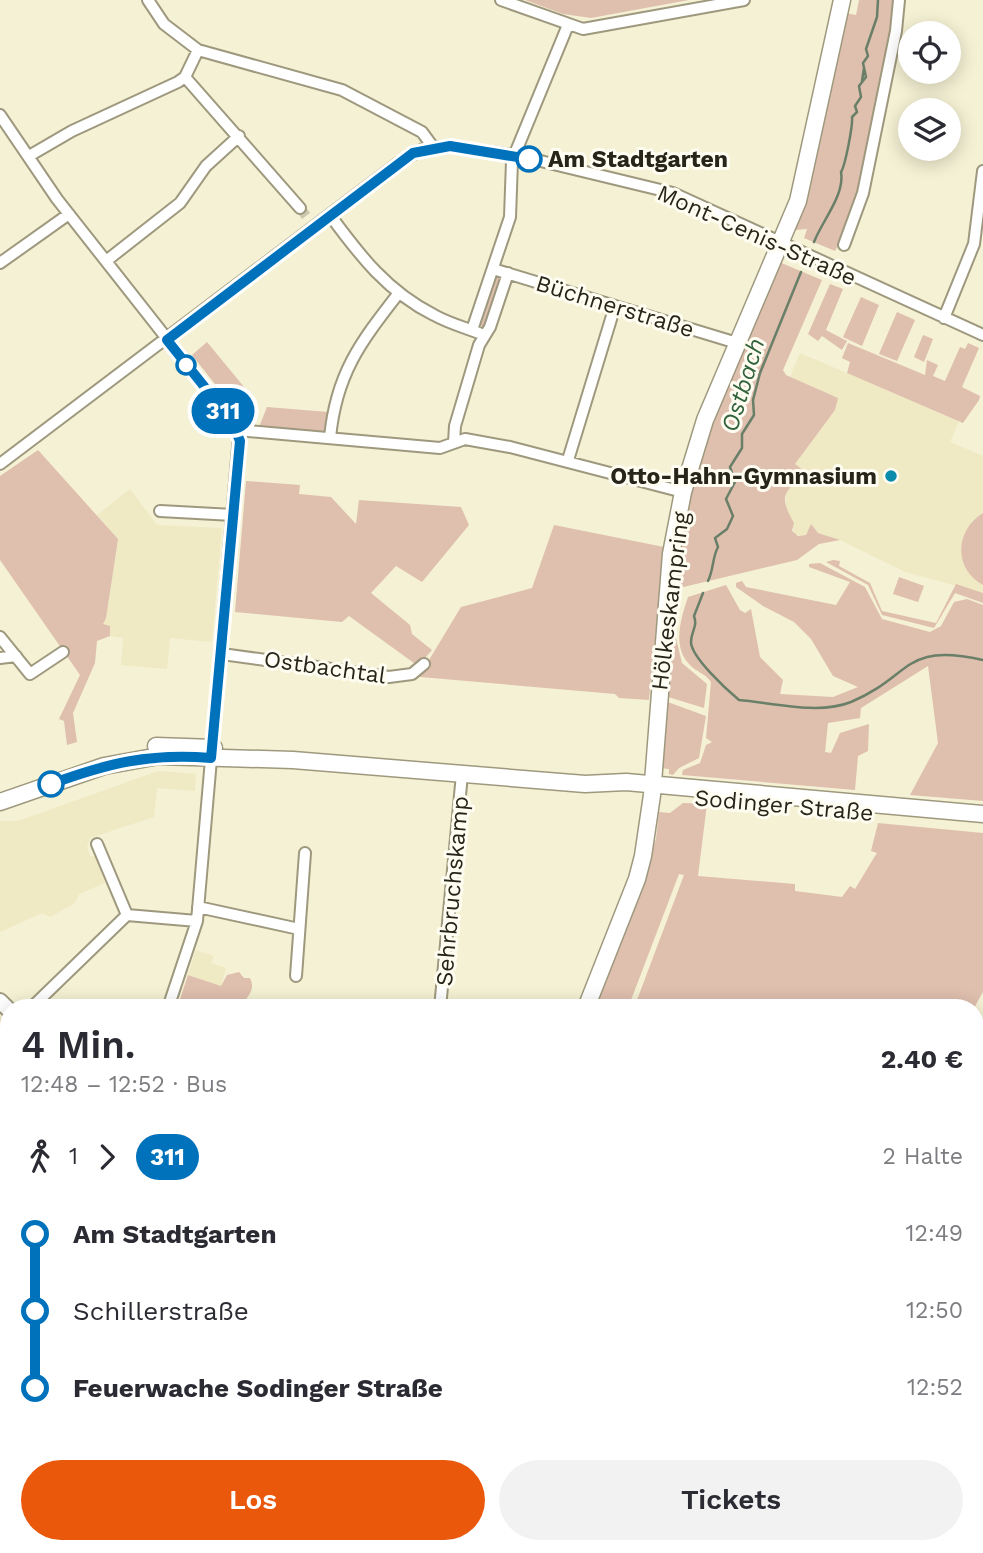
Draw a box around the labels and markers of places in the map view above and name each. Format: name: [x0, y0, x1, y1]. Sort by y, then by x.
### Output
marker: Am Stadtgarten: [516, 146, 542, 172]
place label: Am Stadtgarten: [548, 146, 728, 173]
unlabelled marker: [176, 355, 196, 375]
place label: Otto-Hahn-Gymnasium: [610, 463, 877, 490]
marker: Otto-Hahn-Gymnasium: [883, 468, 899, 484]
unlabelled marker: [38, 771, 64, 797]

